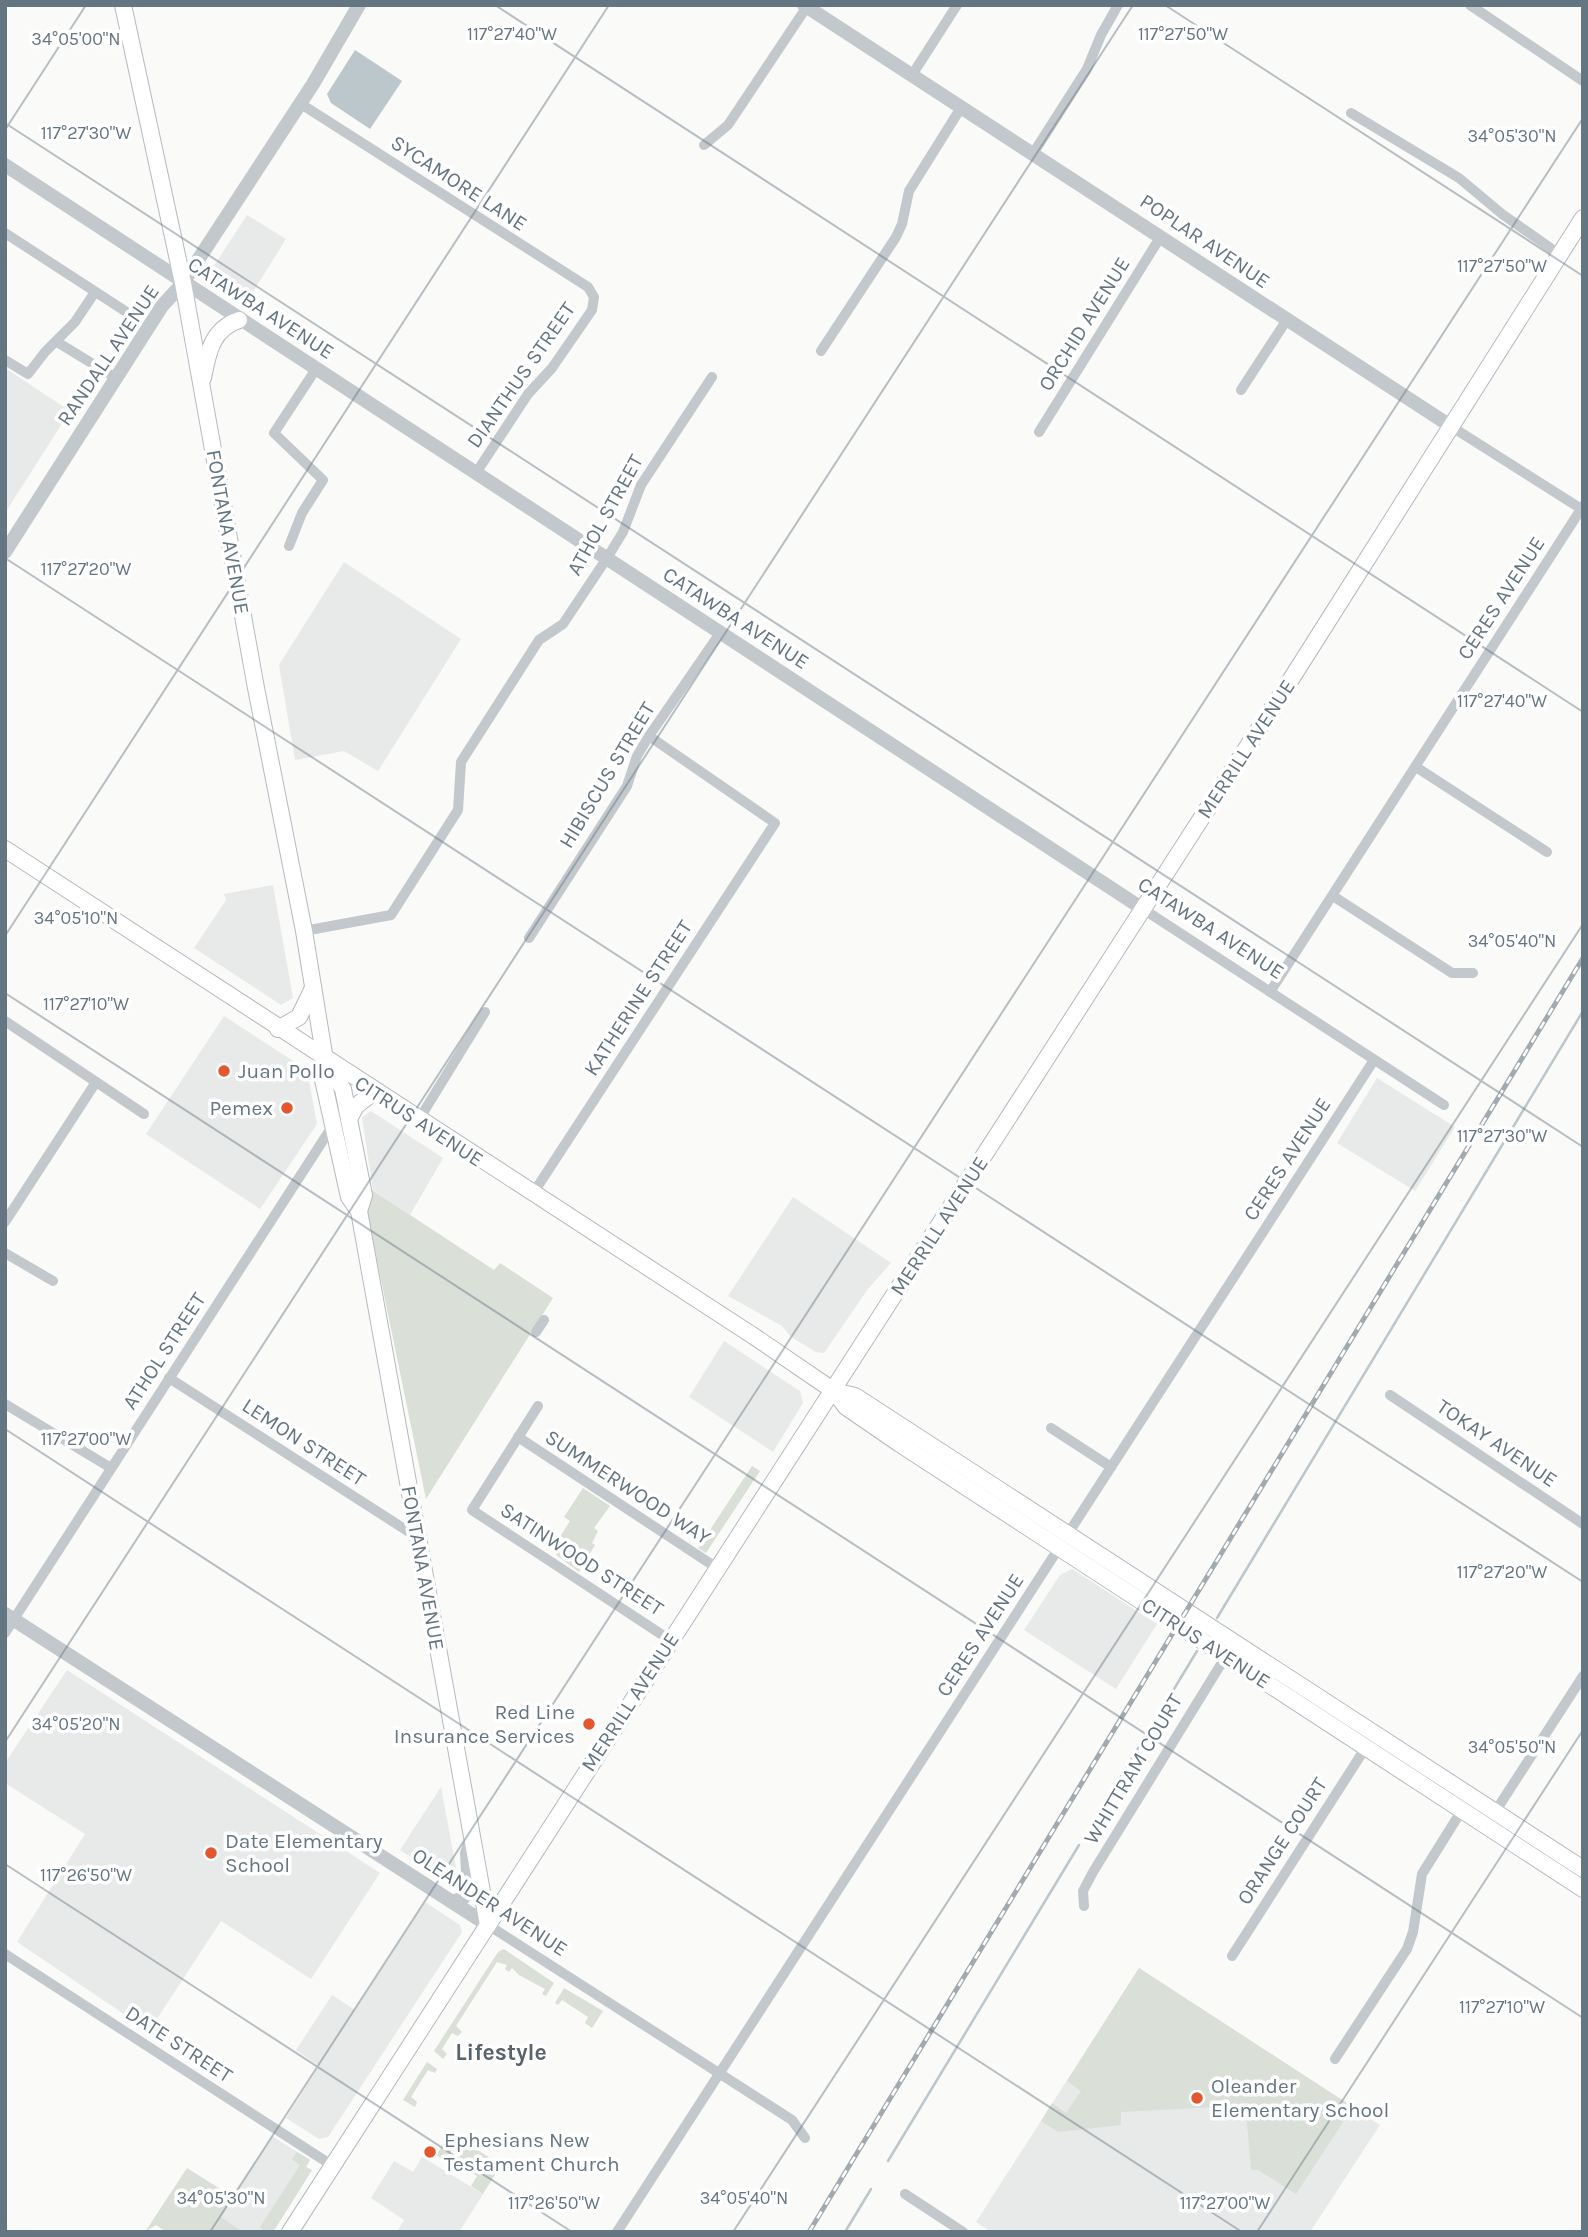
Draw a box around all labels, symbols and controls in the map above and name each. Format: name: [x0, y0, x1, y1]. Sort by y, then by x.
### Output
text: 117°27'40"W: [467, 23, 557, 45]
text: 117°27'50"W: [1138, 23, 1228, 45]
text: 34°05'00"N: [31, 28, 121, 50]
text: 117°27'30"W: [41, 122, 131, 144]
text: 34°05'30"N: [1467, 125, 1557, 147]
street label: SYCAMORE LANE: [386, 130, 532, 236]
street label: POPLAR AVENUE: [1135, 189, 1275, 293]
street label: CATAWBA AVENUE: [184, 252, 338, 364]
street label: ORCHID AVENUE: [1033, 253, 1135, 395]
text: 117°27'50"W: [1457, 255, 1547, 277]
street label: RANDALL AVENUE: [52, 280, 164, 430]
street label: DIANTHUS STREET: [462, 297, 581, 452]
street label: FONTANA AVENUE: [202, 448, 254, 616]
street label: ATHOL STREET: [562, 450, 648, 580]
street label: CERES AVENUE: [1452, 532, 1550, 664]
text: 117°27'20"W: [41, 558, 131, 580]
street label: CATAWBA AVENUE: [659, 562, 813, 674]
street label: MERRILL AVENUE: [1192, 675, 1300, 823]
text: 117°27'40"W: [1457, 690, 1547, 712]
street label: HIBISCUS STREET: [554, 697, 660, 852]
street label: CATAWBA AVENUE: [1134, 872, 1288, 984]
text: 34°05'10"N: [34, 907, 118, 929]
street label: KATHERINE STREET: [579, 915, 697, 1080]
text: 34°05'40"N: [1468, 930, 1556, 952]
text: 117°27'10"W: [43, 993, 129, 1015]
place label: Juan Pollo: [238, 1059, 335, 1083]
marker: Juan Pollo: [216, 1063, 232, 1079]
street label: CITRUS AVENUE: [350, 1070, 488, 1172]
street label: CERES AVENUE: [1238, 1093, 1336, 1225]
place label: Pemex: [209, 1096, 273, 1120]
marker: Pemex: [279, 1100, 295, 1116]
text: 117°27'30"W: [1457, 1125, 1547, 1147]
street label: MERRILL AVENUE: [885, 1152, 993, 1300]
street label: ATHOL STREET: [117, 1288, 211, 1414]
street label: LEMON STREET: [238, 1393, 371, 1491]
street label: TOKAY AVENUE: [1432, 1394, 1562, 1492]
street label: SUMMERWOOD WAY: [541, 1425, 716, 1550]
text: 117°27'00"W: [41, 1428, 131, 1450]
street label: FONTANA AVENUE: [397, 1484, 449, 1652]
street label: SATINWOOD STREET: [496, 1497, 668, 1621]
text: 117°27'20"W: [1457, 1561, 1547, 1583]
street label: CERES AVENUE: [931, 1569, 1029, 1701]
street label: CITRUS AVENUE: [1137, 1592, 1275, 1694]
street label: MERRILL AVENUE: [576, 1628, 684, 1776]
street label: WHITTRAM COURT: [1079, 1689, 1188, 1848]
place label: Red Line Insurance Services: [394, 1700, 575, 1748]
text: 34°05'20"N: [31, 1713, 121, 1735]
marker: Red Line Insurance Services: [581, 1716, 597, 1732]
text: 34°05'50"N: [1468, 1736, 1556, 1758]
street label: ORANGE COURT: [1232, 1773, 1332, 1909]
place label: Date Elementary School: [225, 1829, 383, 1877]
street label: OLEANDER AVENUE: [408, 1843, 572, 1961]
marker: Date Elementary School: [203, 1845, 219, 1861]
text: 117°26'50"W: [40, 1864, 132, 1886]
text: 117°27'10"W: [1459, 1996, 1545, 2018]
street label: DATE STREET: [121, 2001, 237, 2088]
district label: Lifestyle: [455, 2039, 547, 2066]
place label: Oleander Elementary School: [1211, 2074, 1389, 2122]
marker: Oleander Elementary School: [1189, 2090, 1205, 2106]
place label: Ephesians New Testament Church: [444, 2128, 620, 2176]
marker: Ephesians New Testament Church: [422, 2144, 438, 2160]
text: 34°05'30"N: [176, 2187, 266, 2209]
text: 34°05'40"N: [700, 2187, 788, 2209]
text: 117°26'50"W: [508, 2192, 600, 2214]
text: 117°27'00"W: [1180, 2192, 1270, 2214]

